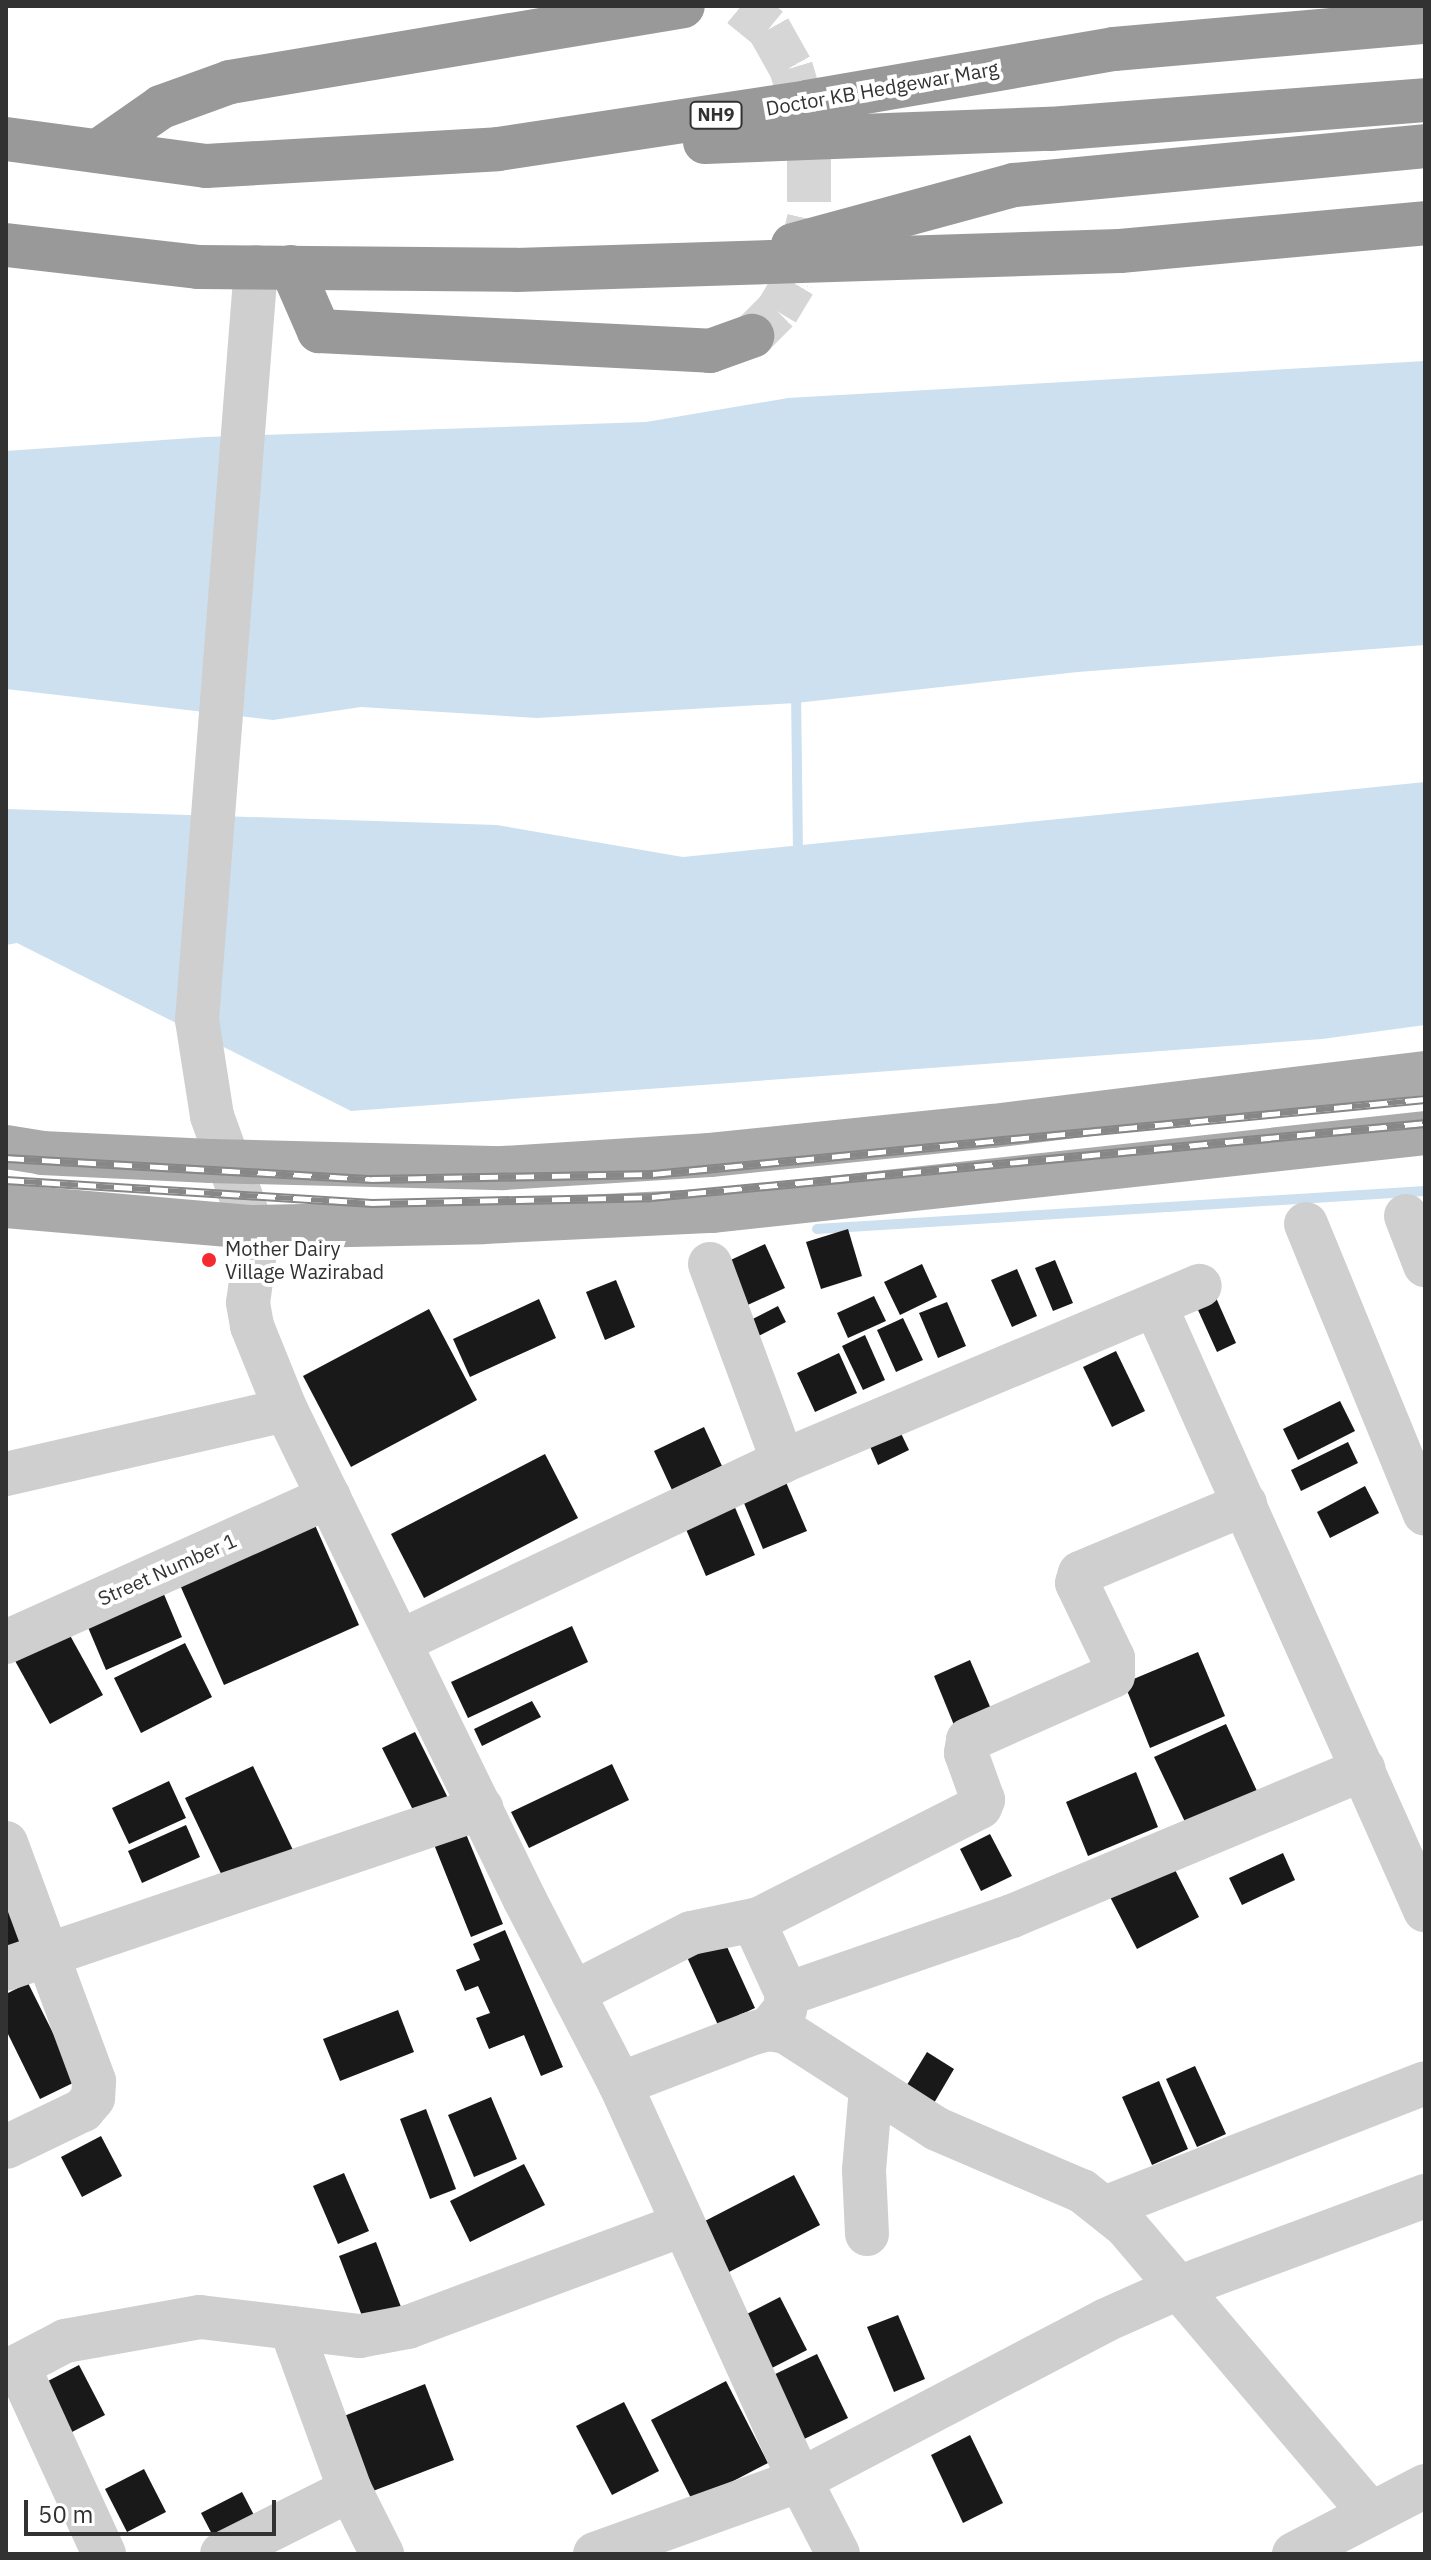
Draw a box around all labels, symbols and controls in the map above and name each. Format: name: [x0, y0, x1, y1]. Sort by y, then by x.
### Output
street label: Doctor KB Hedgewar Marg: [764, 56, 1000, 120]
road number: NH9: [688, 101, 744, 129]
place label: Mother Dairy Village Wazirabad: [225, 1236, 384, 1283]
marker: Mother Dairy Village Wazirabad: [200, 1251, 218, 1269]
street label: Street Number 1: [94, 1528, 240, 1610]
scale bar: [28, 2484, 280, 2534]
text: 50 m: [38, 2498, 93, 2530]

